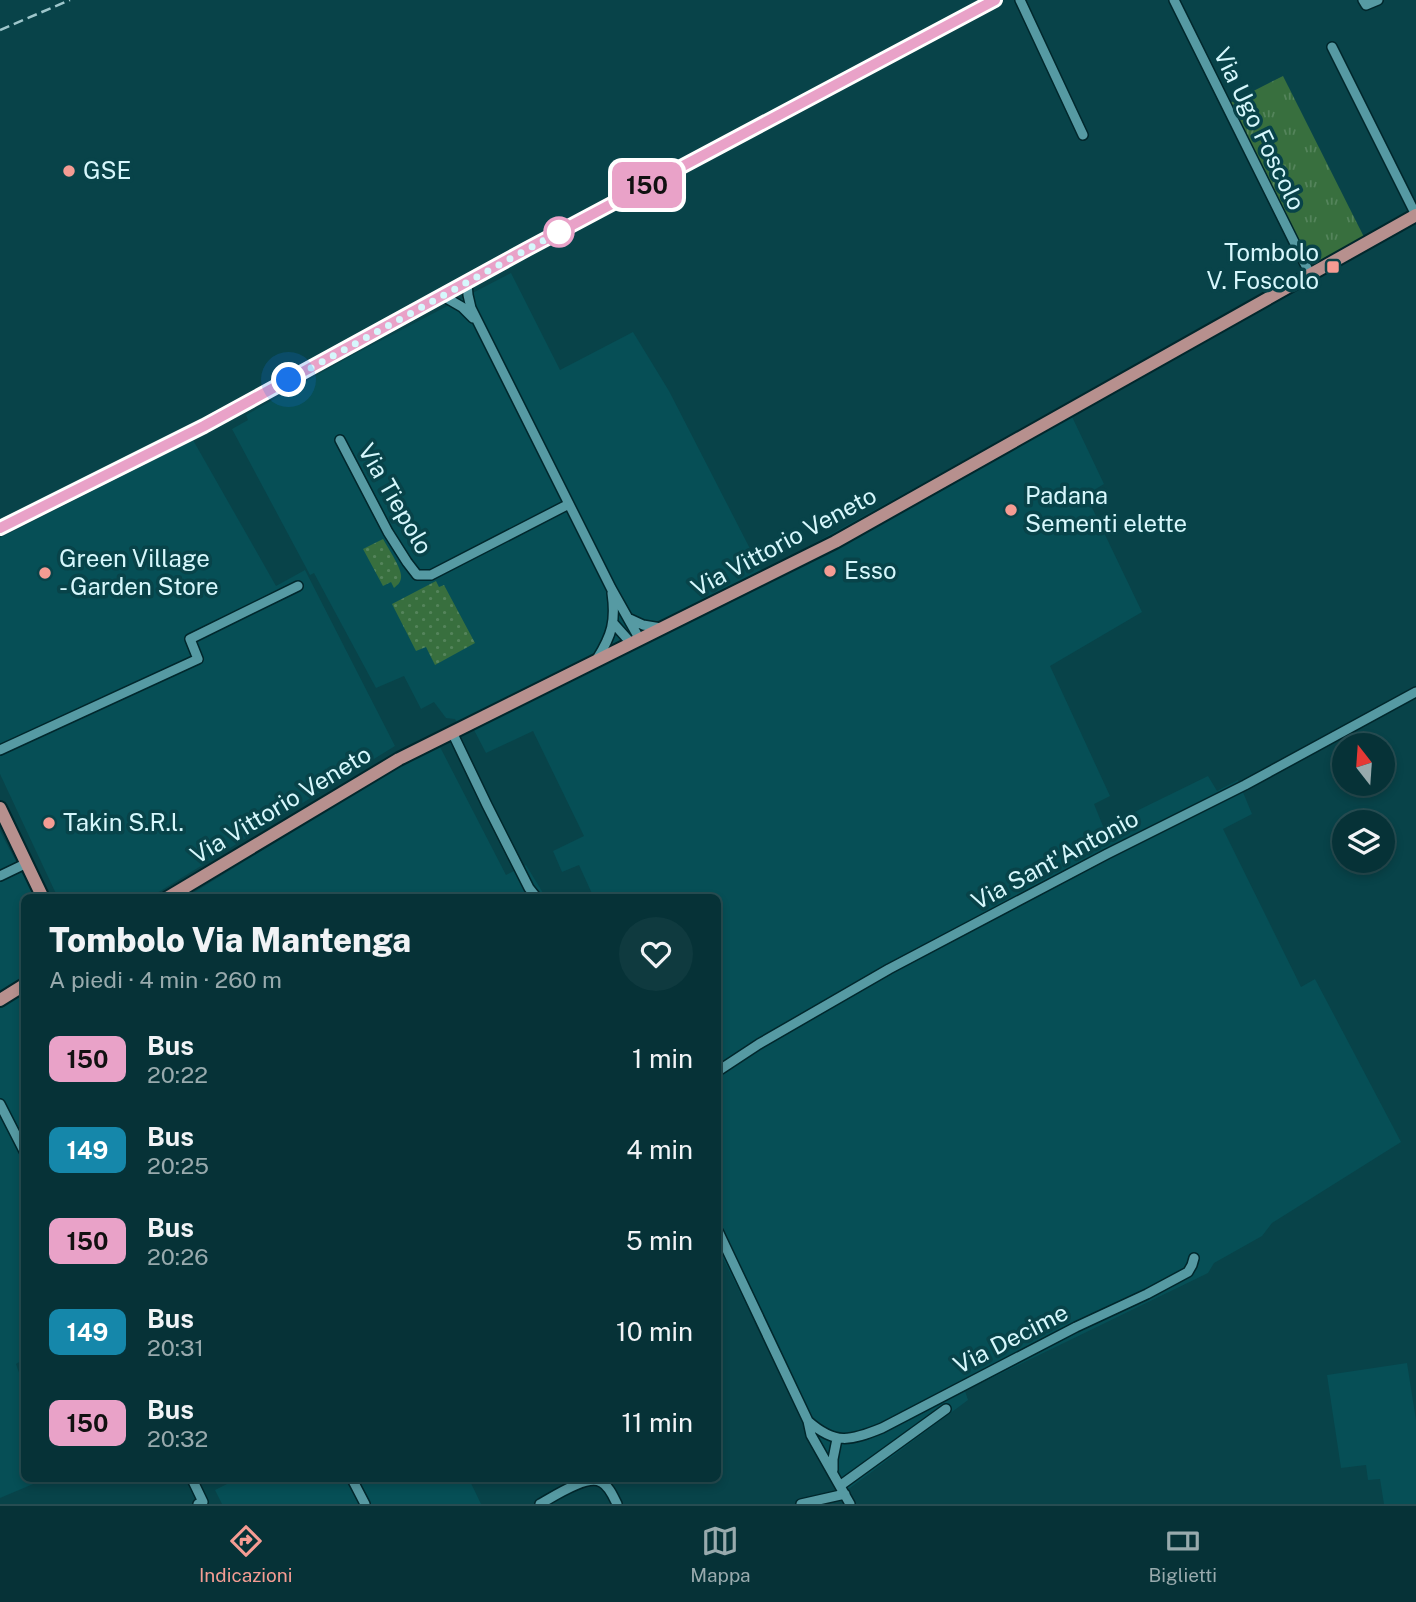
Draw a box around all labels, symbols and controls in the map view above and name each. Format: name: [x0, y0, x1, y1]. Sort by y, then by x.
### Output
street label: Via Ugo Foscolo: [1208, 43, 1311, 214]
place label: GSE: [83, 156, 131, 184]
line badge: 150: [607, 162, 687, 208]
marker: GSE: [61, 163, 77, 179]
text: 150: [626, 171, 668, 199]
unlabelled marker: [544, 217, 574, 247]
place label: Tombolo V. Foscolo: [1207, 238, 1319, 294]
marker: Tombolo V. Foscolo: [1325, 259, 1341, 275]
your location: [271, 362, 306, 397]
street label: Via Tiepolo: [353, 438, 439, 559]
street label: Via Vittorio Veneto: [686, 480, 881, 602]
place label: Padana Sementi elette: [1025, 481, 1187, 537]
marker: Padana Sementi elette: [1003, 502, 1019, 518]
place label: Green Village - Garden Store: [59, 544, 219, 600]
place label: Esso: [844, 556, 896, 584]
marker: Esso: [822, 563, 838, 579]
marker: Green Village - Garden Store: [37, 565, 53, 581]
north arrow: [1332, 733, 1395, 796]
map controls: [1332, 733, 1395, 873]
street label: Via Vittorio Veneto: [185, 739, 376, 869]
street label: Via Sant'Antonio: [966, 803, 1143, 915]
place label: Takin S.R.l.: [63, 808, 184, 836]
button: layers: [1332, 810, 1395, 873]
marker: Takin S.R.l.: [41, 815, 57, 831]
button: heart: [619, 917, 693, 991]
text: Tombolo Via Mantenga: [49, 921, 411, 959]
text: A piedi · 4 min · 260 m: [49, 966, 282, 993]
text: Bus: [147, 1030, 194, 1061]
text: 1 min: [632, 1043, 693, 1074]
text: 150: [67, 1045, 108, 1073]
text: 20:22: [147, 1061, 208, 1088]
text: Bus: [147, 1121, 194, 1152]
text: 4 min: [626, 1134, 693, 1165]
text: 149: [67, 1136, 108, 1164]
text: 20:25: [147, 1152, 209, 1179]
text: Bus: [147, 1212, 194, 1243]
text: 5 min: [626, 1225, 693, 1256]
text: 150: [67, 1227, 108, 1255]
text: 20:26: [147, 1243, 208, 1270]
street label: Via Decime: [949, 1297, 1072, 1379]
text: Bus: [147, 1303, 194, 1334]
text: 10 min: [616, 1316, 693, 1347]
text: 149: [67, 1318, 108, 1346]
text: 20:31: [147, 1334, 204, 1361]
text: Bus: [147, 1394, 194, 1425]
text: 11 min: [621, 1407, 693, 1438]
text: 150: [67, 1409, 108, 1437]
text: 20:32: [147, 1425, 208, 1452]
tab: Indicazioni: [199, 1522, 292, 1586]
tab: Mappa: [690, 1522, 751, 1586]
tab: Biglietti: [1149, 1522, 1217, 1586]

